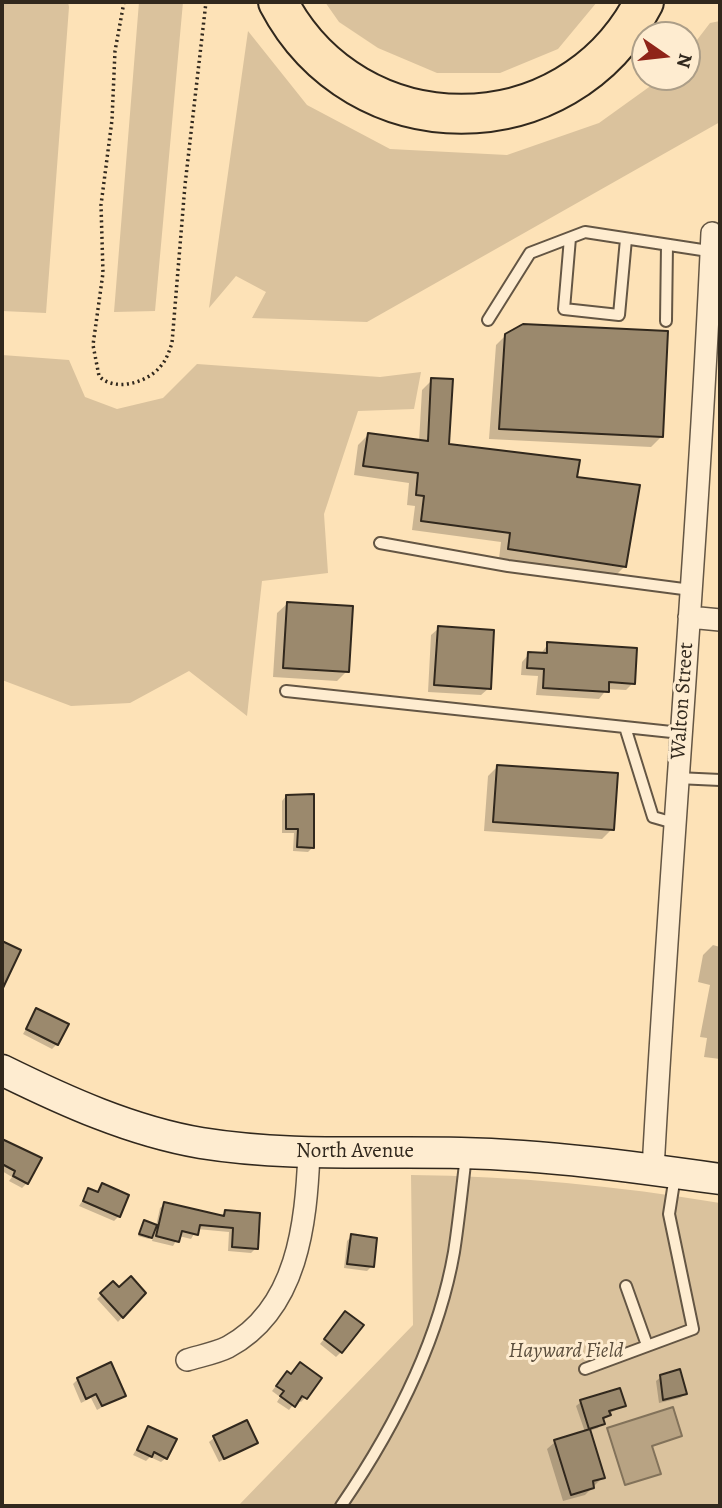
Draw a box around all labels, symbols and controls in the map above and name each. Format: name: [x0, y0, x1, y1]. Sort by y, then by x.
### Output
north arrow: [631, 21, 701, 91]
text: N: [670, 51, 699, 70]
street label: Walton Street: [666, 642, 700, 760]
street label: North Avenue: [296, 1139, 414, 1165]
park label: Hayward Field: [509, 1339, 623, 1365]

